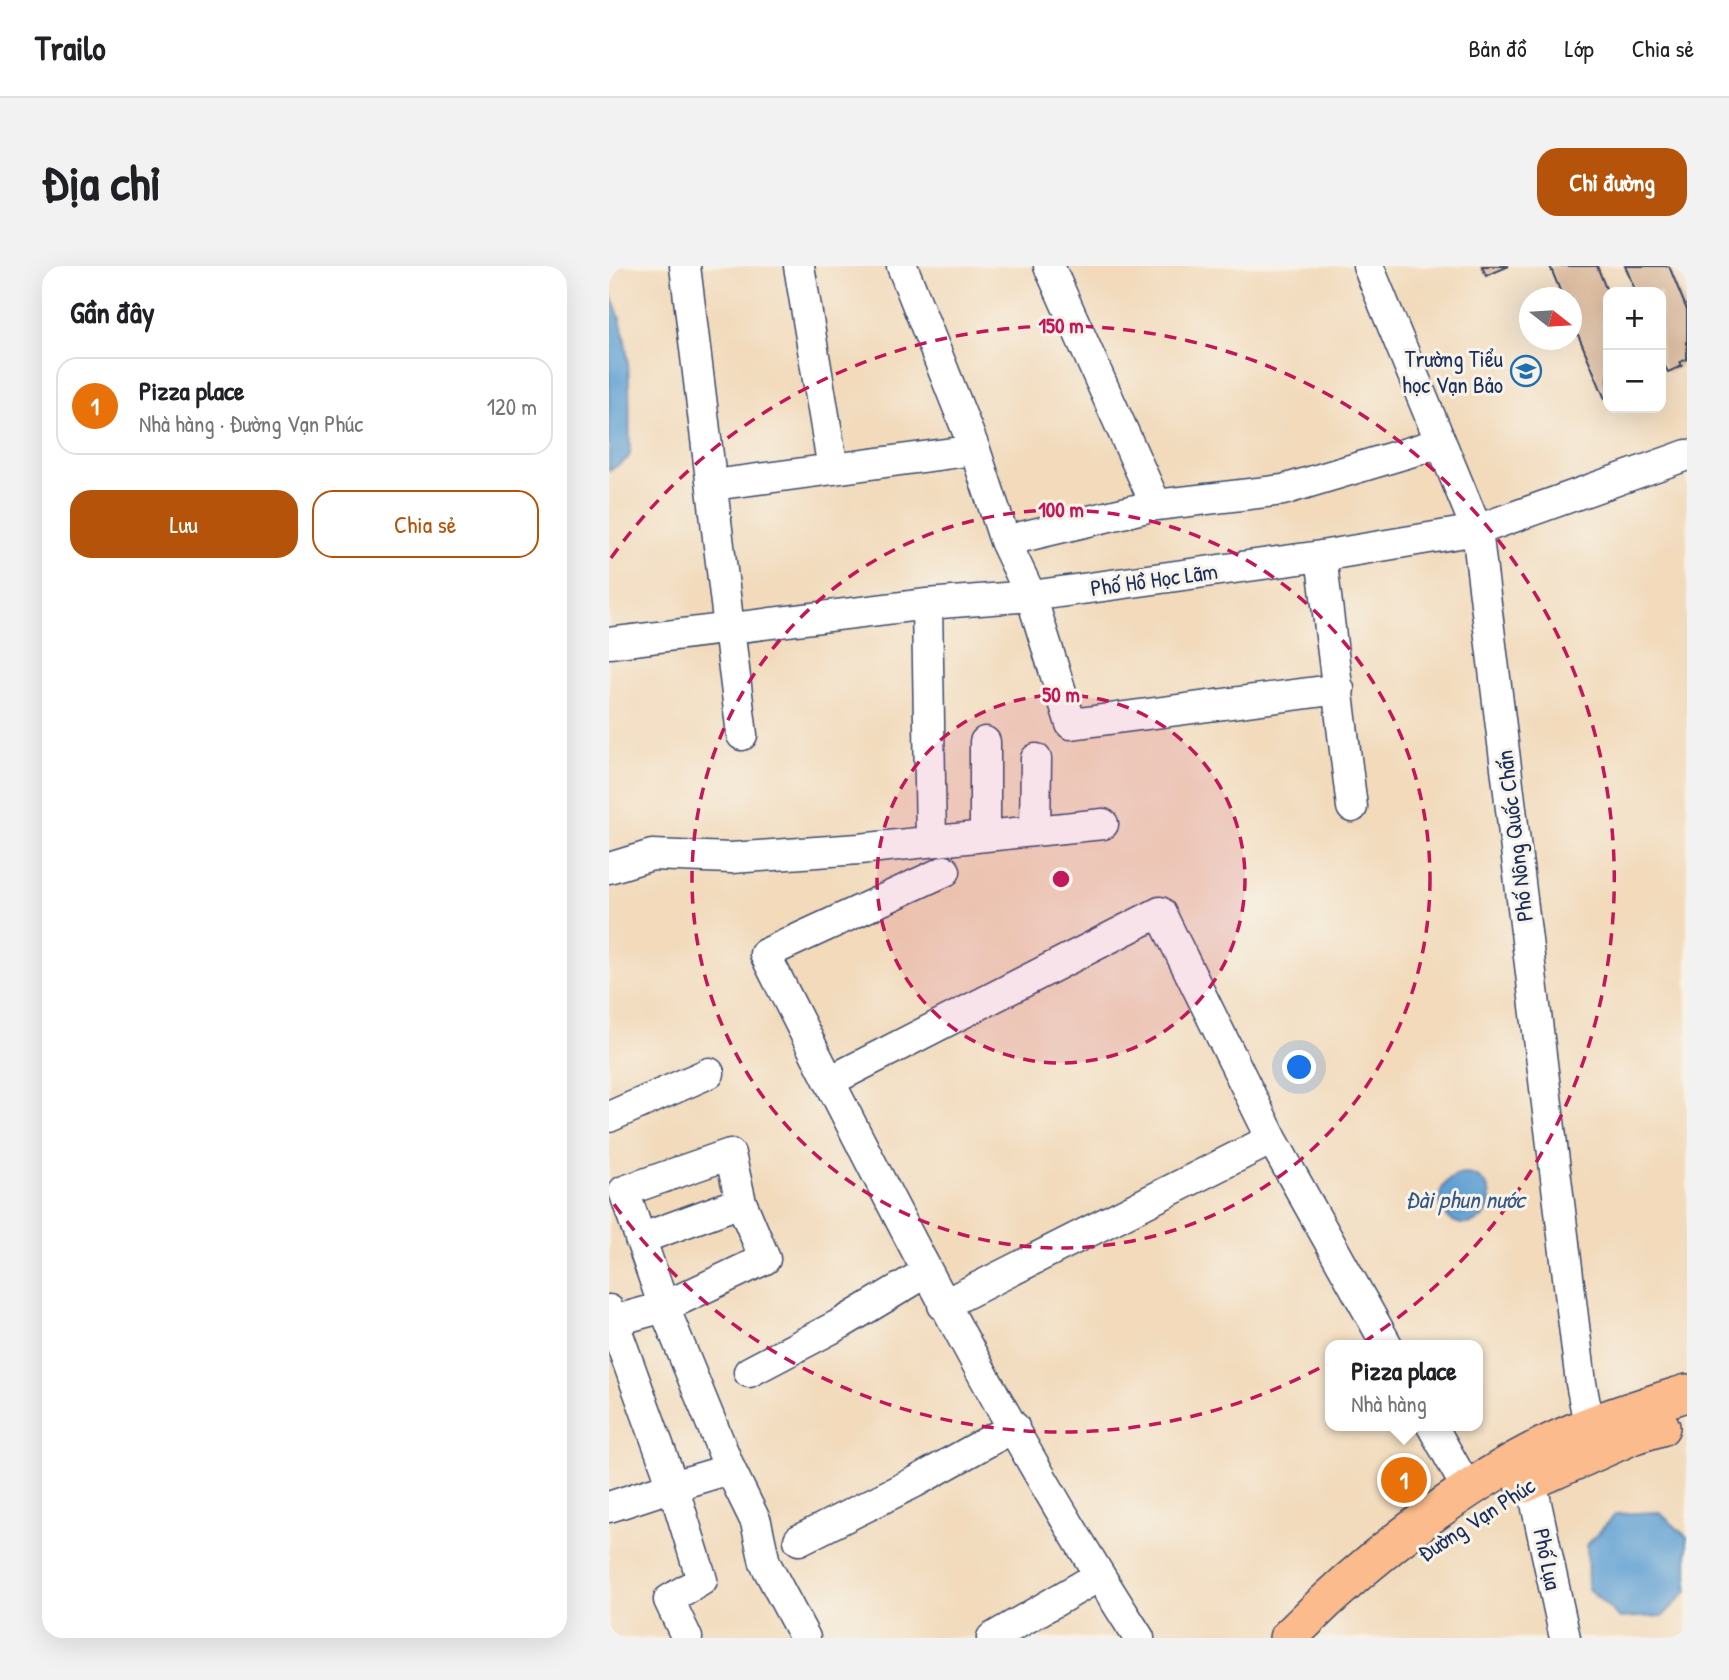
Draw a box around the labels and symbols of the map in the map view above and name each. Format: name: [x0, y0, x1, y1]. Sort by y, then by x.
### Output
north arrow: [1519, 287, 1582, 350]
text: 150 m: [1038, 311, 1084, 340]
place label: Trường Tiểu học Vạn Bảo: [1402, 343, 1503, 400]
school or university icon: Trường Tiểu học Vạn Bảo: [1509, 354, 1543, 388]
text: 100 m: [1038, 495, 1084, 524]
street label: Phố Hồ Học Lãm: [1088, 555, 1220, 603]
text: 50 m: [1042, 680, 1080, 709]
street label: Phố Nông Quốc Chấn: [1488, 749, 1540, 923]
centre of rings: [1049, 867, 1073, 891]
your location: [1282, 1050, 1316, 1084]
water label: Đài phun nước: [1405, 1183, 1527, 1216]
pin: 1: [1381, 1454, 1427, 1506]
street label: Đường Vạn Phúc: [1412, 1470, 1540, 1568]
street label: Phố Lụa: [1526, 1525, 1570, 1593]

